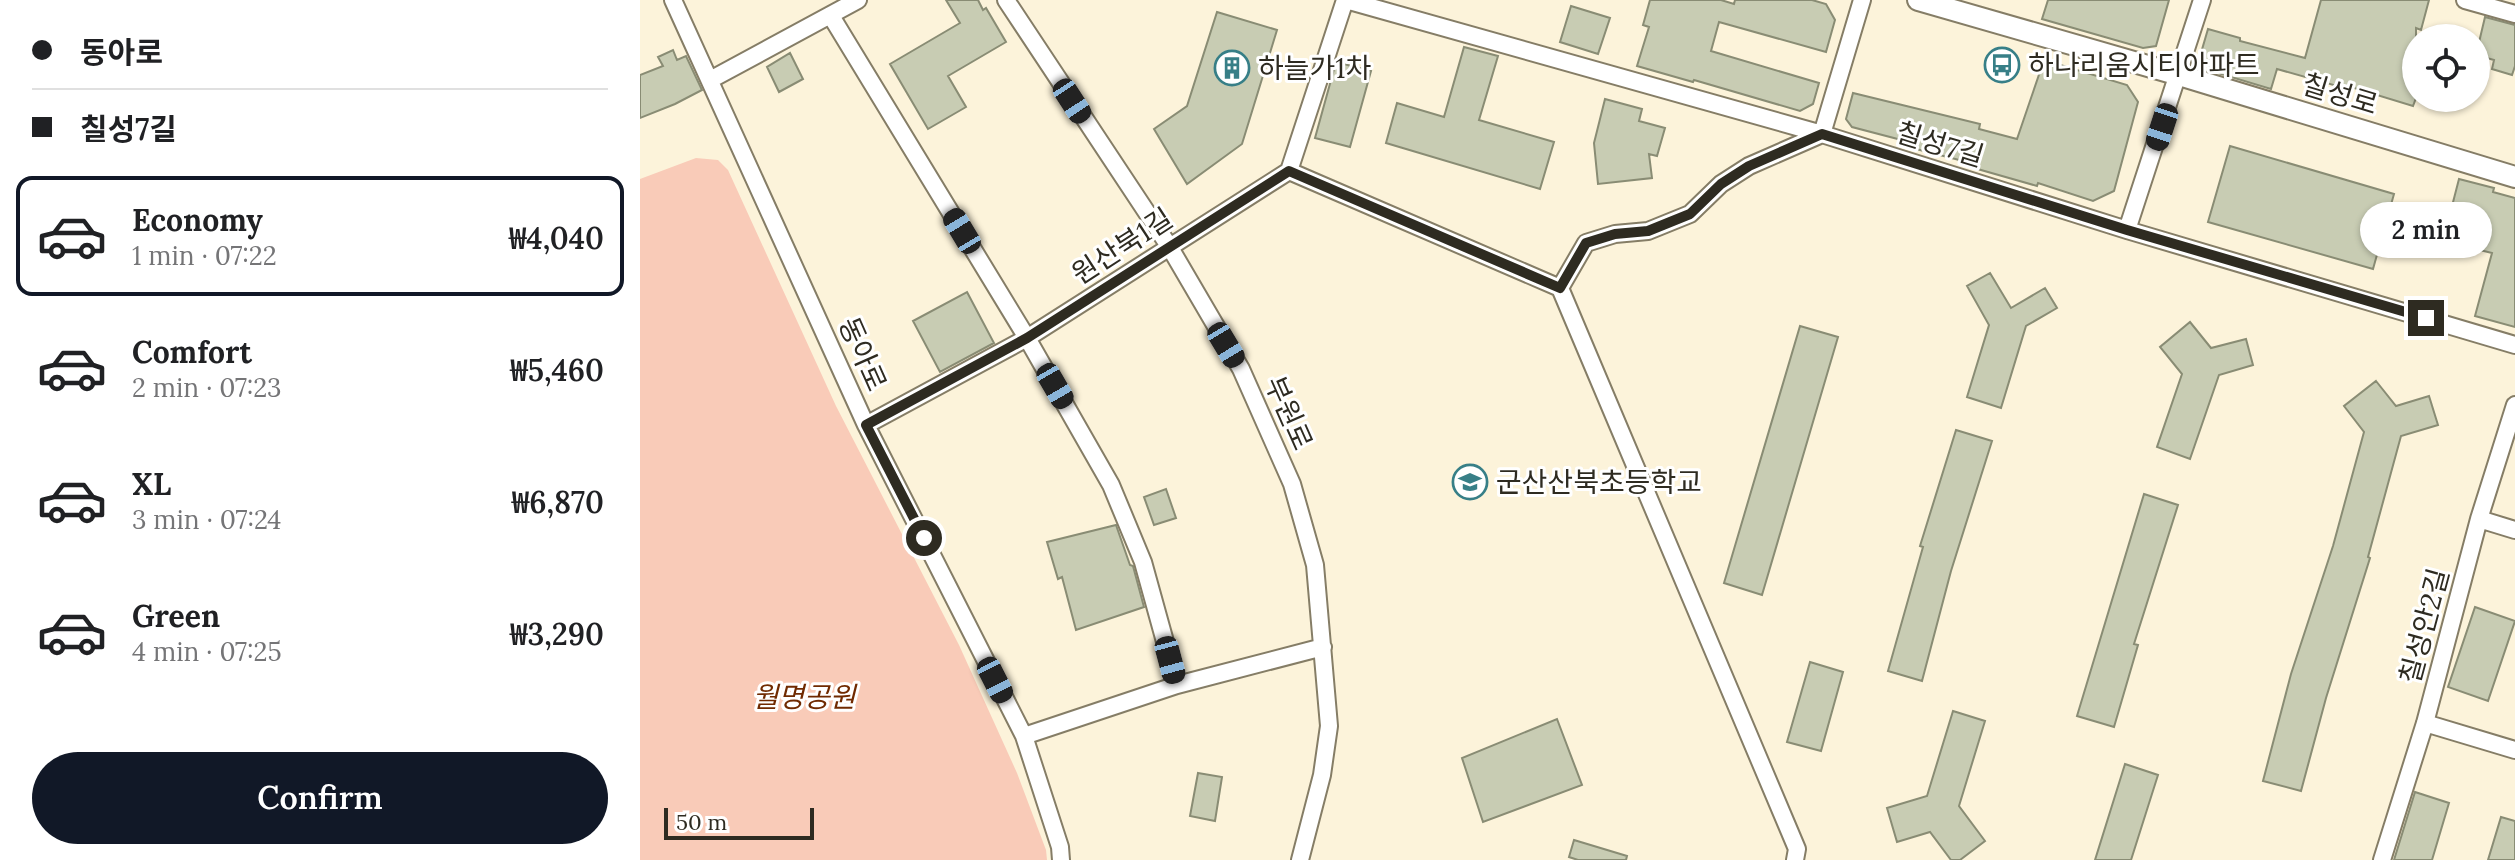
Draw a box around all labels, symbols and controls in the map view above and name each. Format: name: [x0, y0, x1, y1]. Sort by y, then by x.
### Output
map controls: [2402, 24, 2490, 112]
button: locate: [2402, 24, 2490, 112]
text: 동아로: [80, 33, 163, 71]
bus stop icon: 하나리움시티아파트: [1983, 46, 2021, 84]
place label: 하나리움시티아파트: [2028, 47, 2260, 83]
building icon: 하늘가1차: [1213, 49, 1251, 87]
place label: 하늘가1차: [1258, 50, 1371, 86]
street label: 칠성로: [2298, 65, 2382, 123]
car: [1049, 74, 1095, 128]
car: [2143, 100, 2181, 154]
text: 칠성7길: [80, 110, 177, 148]
street label: 칠성7길: [1892, 114, 1988, 174]
icon: car: [36, 200, 108, 272]
street label: 원산북1길: [1065, 200, 1179, 292]
text: Economy: [132, 201, 263, 239]
callout: 2 min: [2360, 202, 2492, 258]
car: [939, 204, 985, 258]
text: 2 min: [2392, 213, 2460, 246]
text: ₩4,040: [509, 219, 604, 257]
text: 1 min · 07:22: [132, 239, 277, 272]
route end: [2408, 300, 2444, 336]
street label: 동아로: [831, 311, 895, 397]
car: [1203, 318, 1249, 372]
icon: car: [36, 332, 108, 404]
text: Comfort: [132, 333, 252, 371]
text: ₩5,460: [510, 351, 604, 389]
car: [1033, 359, 1077, 413]
street label: 부원로: [1257, 370, 1321, 456]
text: 2 min · 07:23: [132, 371, 281, 404]
school or university icon: 군산산북초등학교: [1451, 463, 1489, 501]
icon: car: [36, 464, 108, 536]
place label: 군산산북초등학교: [1496, 464, 1702, 500]
text: XL: [132, 465, 171, 503]
text: ₩6,870: [512, 483, 604, 521]
text: 3 min · 07:24: [132, 503, 281, 536]
route start: [906, 520, 942, 556]
street label: 칠성안2길: [2391, 564, 2457, 688]
icon: car: [36, 596, 108, 668]
text: Green: [132, 597, 220, 635]
text: ₩3,290: [510, 615, 604, 653]
car: [1152, 634, 1188, 686]
text: 4 min · 07:25: [132, 635, 282, 668]
car: [973, 653, 1017, 707]
park label: 월명공원: [752, 679, 858, 715]
button: Confirm: [32, 752, 608, 844]
scale bar: [664, 804, 814, 840]
text: 50 m: [676, 808, 727, 836]

